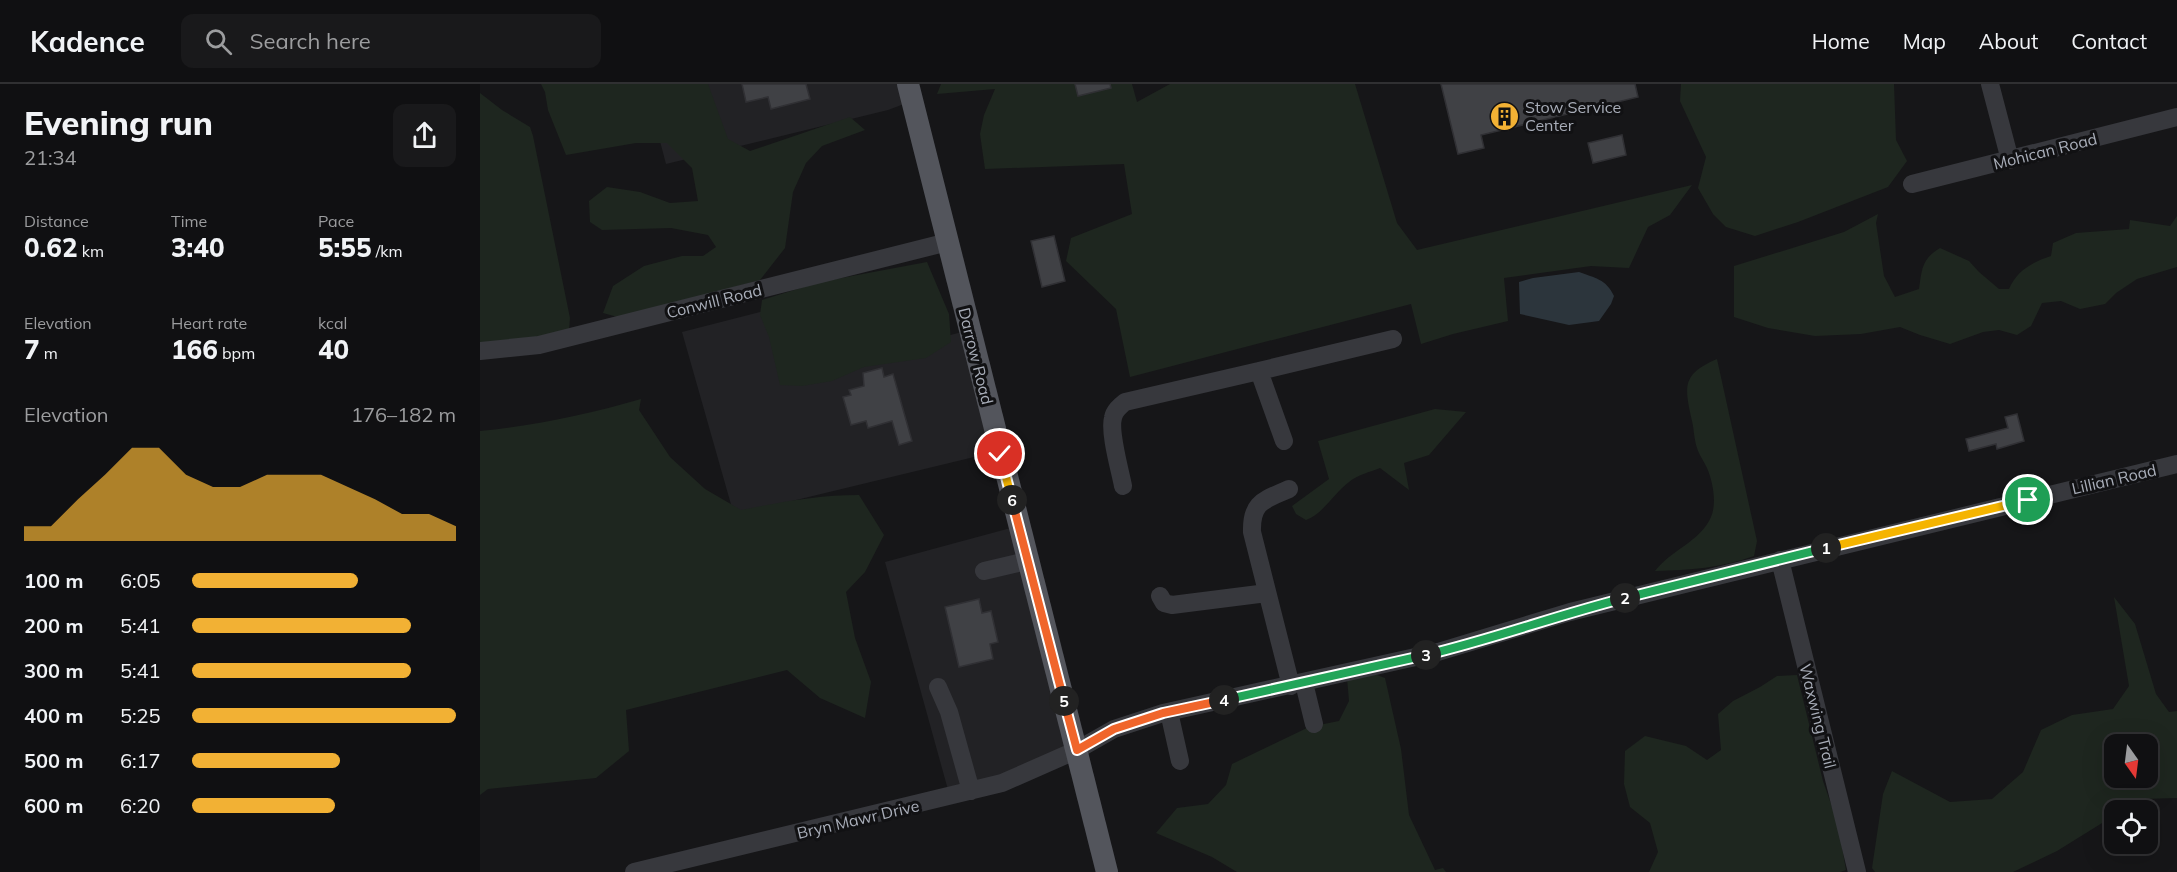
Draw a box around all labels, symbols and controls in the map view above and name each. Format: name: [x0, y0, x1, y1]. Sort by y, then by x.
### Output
search box: [181, 14, 601, 68]
text: Kadence: [30, 24, 145, 59]
icon: search: [202, 25, 235, 58]
text: Search here: [250, 27, 371, 55]
text: Home: [1812, 28, 1870, 54]
text: Map: [1903, 28, 1946, 54]
text: About: [1979, 28, 2038, 54]
text: Contact: [2071, 28, 2147, 54]
place label: Stow Service Center: [1525, 97, 1621, 135]
building icon: Stow Service Center: [1488, 100, 1520, 132]
text: Evening run: [24, 102, 213, 143]
button: share: [393, 104, 456, 167]
street label: Mohican Road: [1991, 128, 2099, 174]
text: 21:34: [24, 145, 77, 170]
text: Distance: [24, 211, 89, 231]
text: Time: [171, 211, 207, 231]
text: Pace: [318, 211, 354, 231]
text: 0.62: [24, 231, 78, 264]
text: 3:40: [171, 231, 225, 264]
text: 5:55: [318, 231, 372, 264]
text: km: [78, 241, 104, 261]
text: /km: [372, 241, 403, 261]
street label: Conwill Road: [664, 279, 764, 323]
street label: Darrow Road: [954, 305, 998, 407]
text: Elevation: [24, 313, 92, 333]
text: Heart rate: [171, 313, 247, 333]
text: kcal: [318, 313, 347, 333]
text: 7: [24, 333, 40, 366]
text: 166: [171, 333, 218, 366]
text: 40: [318, 333, 349, 366]
text: m: [40, 343, 58, 363]
text: bpm: [218, 343, 255, 363]
text: Elevation: [24, 402, 109, 427]
text: 176–182 m: [351, 402, 456, 427]
pin: [974, 428, 1025, 479]
icon: check: [983, 437, 1016, 470]
street label: Lillian Road: [2070, 460, 2158, 498]
pin: [2002, 474, 2053, 525]
icon: arrive: [2011, 483, 2044, 516]
pin: 6: [997, 485, 1027, 515]
text: 6: [1007, 490, 1017, 510]
pin: 1: [1811, 533, 1841, 563]
text: 1: [1821, 538, 1831, 558]
text: 100 m: [24, 568, 83, 593]
text: 6:05: [120, 568, 161, 593]
pin: 2: [1610, 583, 1640, 613]
text: 2: [1620, 588, 1630, 608]
text: 200 m: [24, 613, 83, 638]
text: 5:41: [120, 613, 161, 638]
pin: 3: [1411, 640, 1441, 670]
text: 3: [1421, 645, 1431, 665]
text: 300 m: [24, 658, 83, 683]
text: 5:41: [120, 658, 161, 683]
street label: Waxwing Trail: [1795, 662, 1841, 770]
pin: 4: [1209, 685, 1239, 715]
pin: 5: [1049, 686, 1079, 716]
text: 4: [1219, 690, 1229, 710]
text: 5: [1059, 691, 1069, 711]
text: 400 m: [24, 703, 83, 728]
text: 5:25: [120, 703, 161, 728]
north arrow: [2104, 734, 2158, 788]
map controls: [2104, 734, 2158, 854]
text: 500 m: [24, 748, 83, 773]
text: 6:17: [120, 748, 161, 773]
text: 600 m: [24, 793, 83, 818]
text: 6:20: [120, 793, 161, 818]
street label: Bryn Mawr Drive: [795, 795, 921, 843]
button: locate: [2104, 800, 2158, 854]

